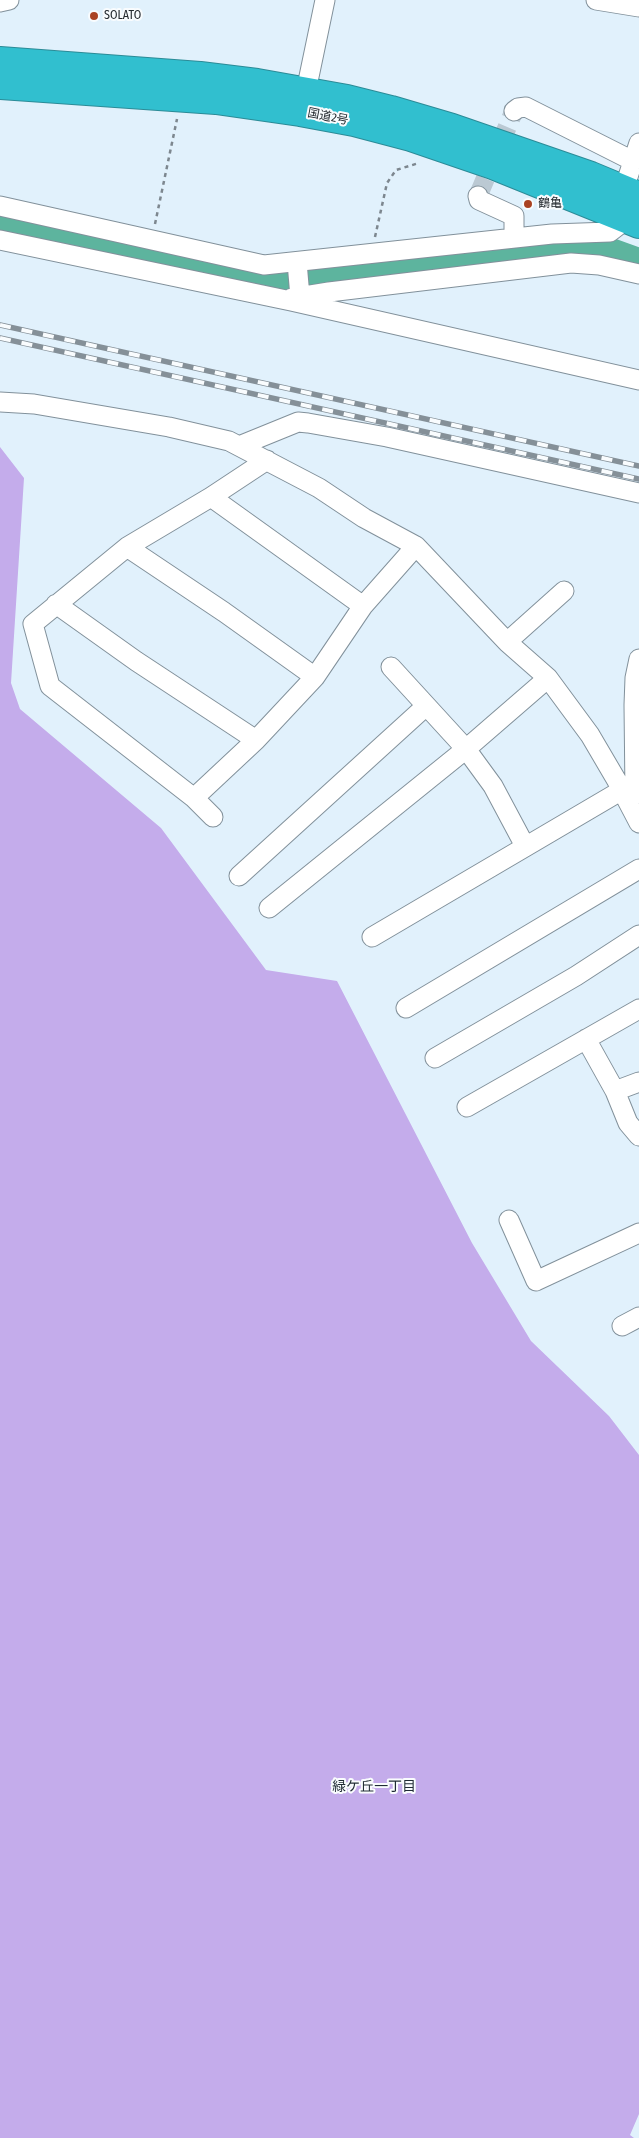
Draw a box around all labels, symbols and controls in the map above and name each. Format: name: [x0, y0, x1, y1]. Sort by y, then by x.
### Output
place label: SOLATO: [104, 9, 141, 23]
marker: SOLATO: [88, 10, 100, 22]
street label: 国道2号: [306, 106, 350, 128]
place label: 鶴亀: [538, 197, 562, 211]
marker: 鶴亀: [522, 198, 534, 210]
district label: 緑ケ丘一丁目: [332, 1779, 416, 1795]

